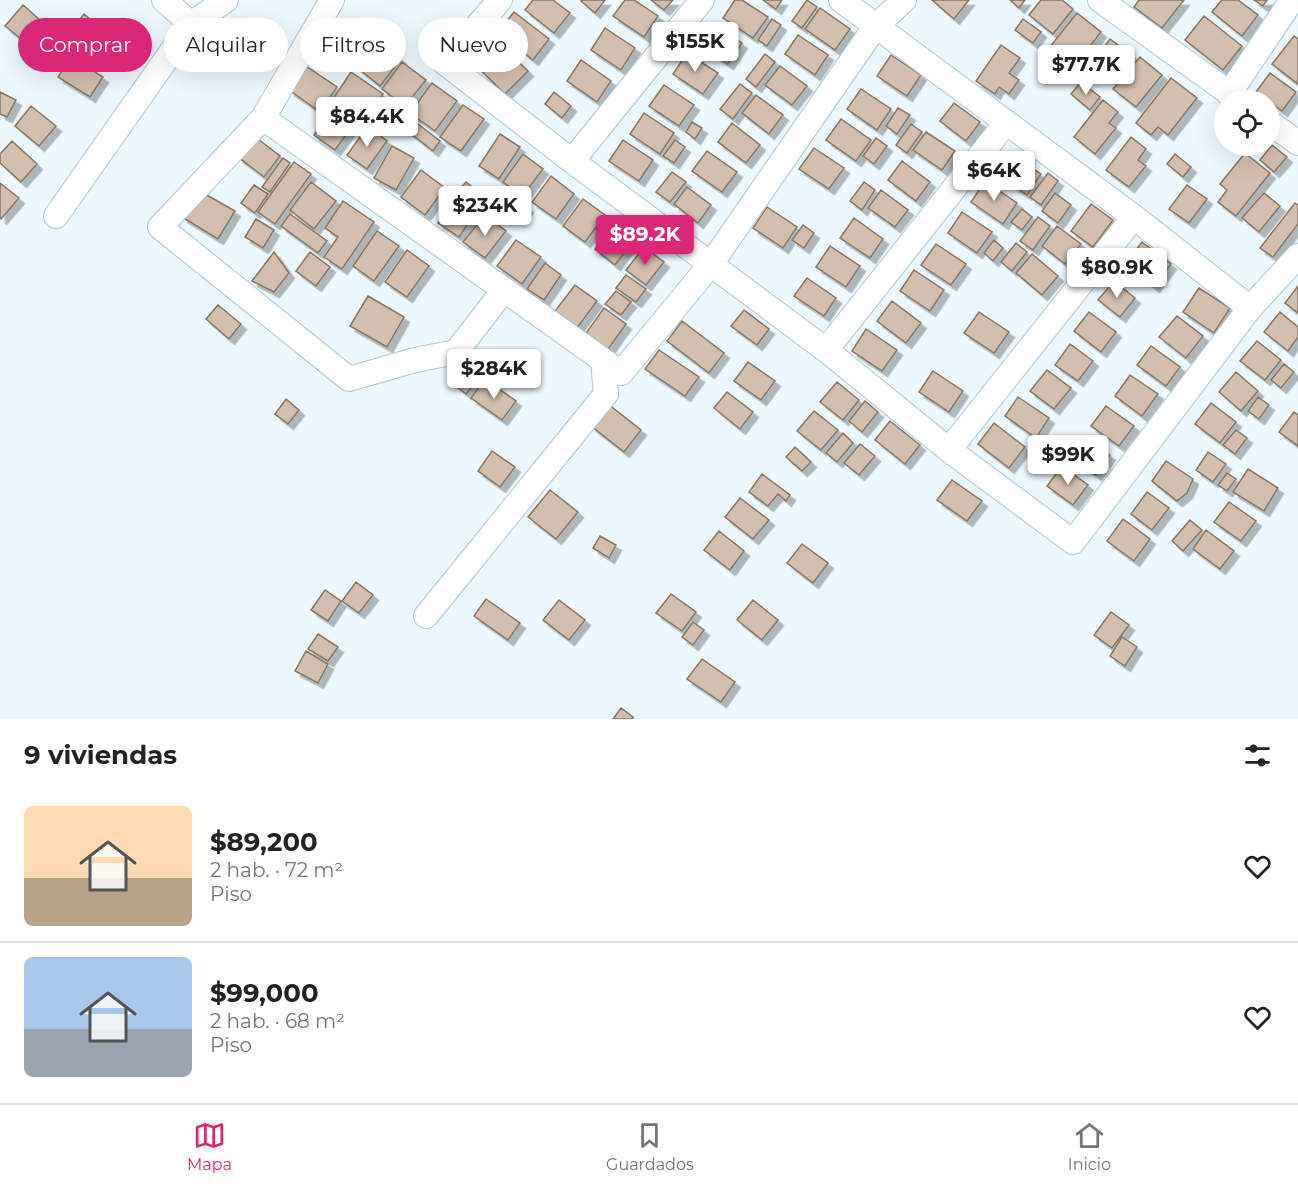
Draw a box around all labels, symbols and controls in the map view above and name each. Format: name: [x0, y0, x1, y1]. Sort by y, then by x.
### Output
chip: Comprar: [18, 18, 152, 72]
chip: Alquilar: [164, 18, 288, 72]
chip: Filtros: [300, 18, 406, 72]
chip: Nuevo: [418, 18, 528, 72]
pin: $155K: [653, 22, 737, 73]
text: $155K: [666, 29, 724, 53]
pin: $77.7K: [1037, 45, 1135, 96]
text: $77.7K: [1052, 52, 1120, 76]
map controls: [1214, 90, 1280, 156]
button: locate: [1214, 90, 1280, 156]
pin: $84.4K: [318, 97, 416, 148]
text: $84.4K: [330, 104, 404, 128]
pin: $64K: [958, 151, 1030, 202]
text: $64K: [967, 158, 1021, 182]
pin: $234K: [443, 186, 527, 237]
text: $234K: [453, 193, 517, 217]
pin: $89.2K: [596, 215, 694, 266]
text: $89.2K: [610, 222, 680, 246]
pin: $80.9K: [1068, 248, 1166, 299]
text: $80.9K: [1081, 255, 1153, 279]
pin: $284K: [452, 349, 536, 400]
text: $284K: [461, 356, 527, 380]
pin: $99K: [1032, 435, 1104, 486]
text: $99K: [1042, 442, 1094, 466]
text: 9 viviendas: [24, 739, 177, 771]
icon: filters: [1241, 739, 1274, 772]
text: $89,200: [210, 826, 318, 858]
icon: home: [72, 830, 144, 902]
icon: heart: [1241, 850, 1274, 883]
text: 2 hab. · 72 m²: [210, 858, 343, 882]
text: Piso: [210, 882, 252, 906]
text: $99,000: [210, 977, 319, 1009]
icon: home: [72, 981, 144, 1053]
icon: heart: [1241, 1001, 1274, 1034]
text: 2 hab. · 68 m²: [210, 1009, 345, 1033]
text: Piso: [210, 1033, 252, 1057]
tab: Mapa: [187, 1119, 232, 1174]
tab: Guardados: [606, 1119, 694, 1174]
tab: Inicio: [1068, 1119, 1111, 1174]

